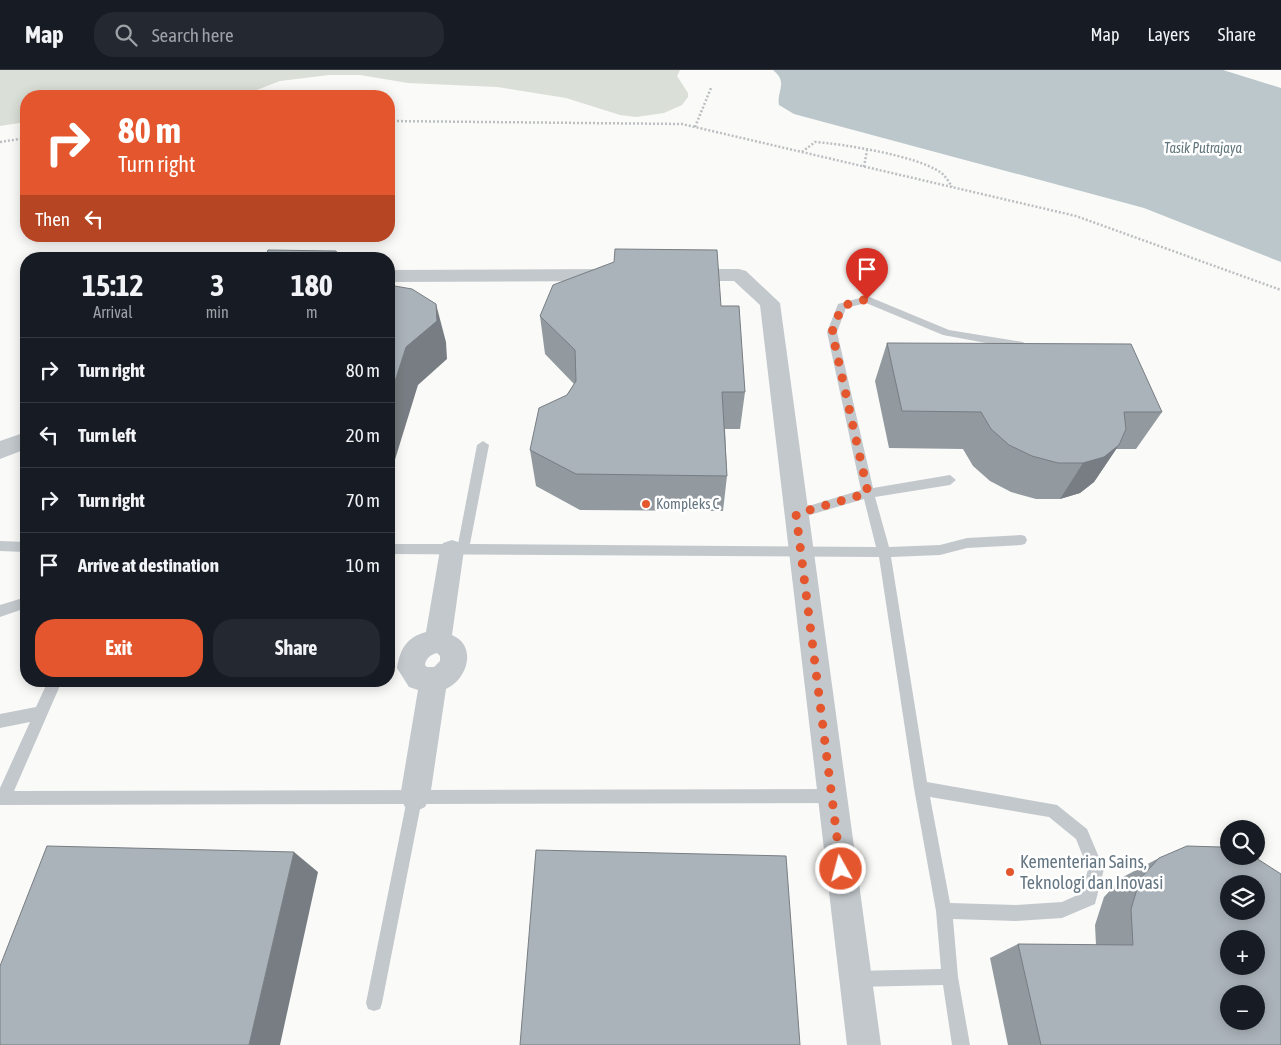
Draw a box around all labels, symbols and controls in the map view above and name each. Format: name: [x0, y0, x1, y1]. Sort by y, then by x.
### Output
search box: [94, 12, 444, 57]
text: Map: [25, 21, 64, 48]
icon: search: [112, 21, 140, 49]
text: Search here: [152, 24, 234, 46]
text: Map: [1090, 24, 1119, 45]
text: Layers: [1147, 24, 1190, 45]
text: Share: [1218, 24, 1256, 45]
icon: right: [35, 110, 100, 175]
text: 80 m: [118, 110, 181, 150]
water label: Tasik Putrajaya: [1164, 140, 1242, 156]
text: Turn right: [118, 151, 195, 177]
icon: left: [80, 205, 108, 233]
text: Then: [35, 208, 70, 230]
pin: [846, 248, 888, 299]
icon: arrive: [853, 255, 881, 283]
text: 15:12: [82, 268, 144, 302]
text: 3: [210, 268, 224, 302]
text: 180: [291, 268, 333, 302]
text: Arrival: [93, 303, 132, 321]
text: min: [206, 303, 229, 321]
text: m: [306, 303, 318, 321]
icon: right: [35, 356, 63, 384]
text: Turn right: [78, 359, 145, 381]
text: 80 m: [346, 359, 380, 381]
icon: left: [35, 421, 63, 449]
text: Turn left: [78, 424, 136, 446]
text: 20 m: [346, 424, 380, 446]
icon: right: [35, 486, 63, 514]
text: Turn right: [78, 489, 145, 511]
text: 70 m: [346, 489, 380, 511]
place label: Kompleks C: [656, 495, 720, 512]
marker: Kompleks C: [640, 498, 652, 510]
icon: arrive: [35, 551, 63, 579]
text: Arrive at destination: [78, 554, 219, 576]
text: 10 m: [346, 554, 380, 576]
button: Exit: [35, 619, 203, 677]
button: Share: [213, 619, 380, 677]
map controls: [1220, 820, 1265, 1030]
button: search: [1220, 820, 1265, 865]
position arrow: [814, 842, 866, 894]
place label: Kementerian Sains, Teknologi dan Inovasi: [1020, 851, 1163, 893]
marker: Kementerian Sains, Teknologi dan Inovasi: [1004, 866, 1016, 878]
button: layers: [1220, 875, 1265, 920]
button: +: [1220, 930, 1265, 975]
button: −: [1220, 985, 1265, 1030]

